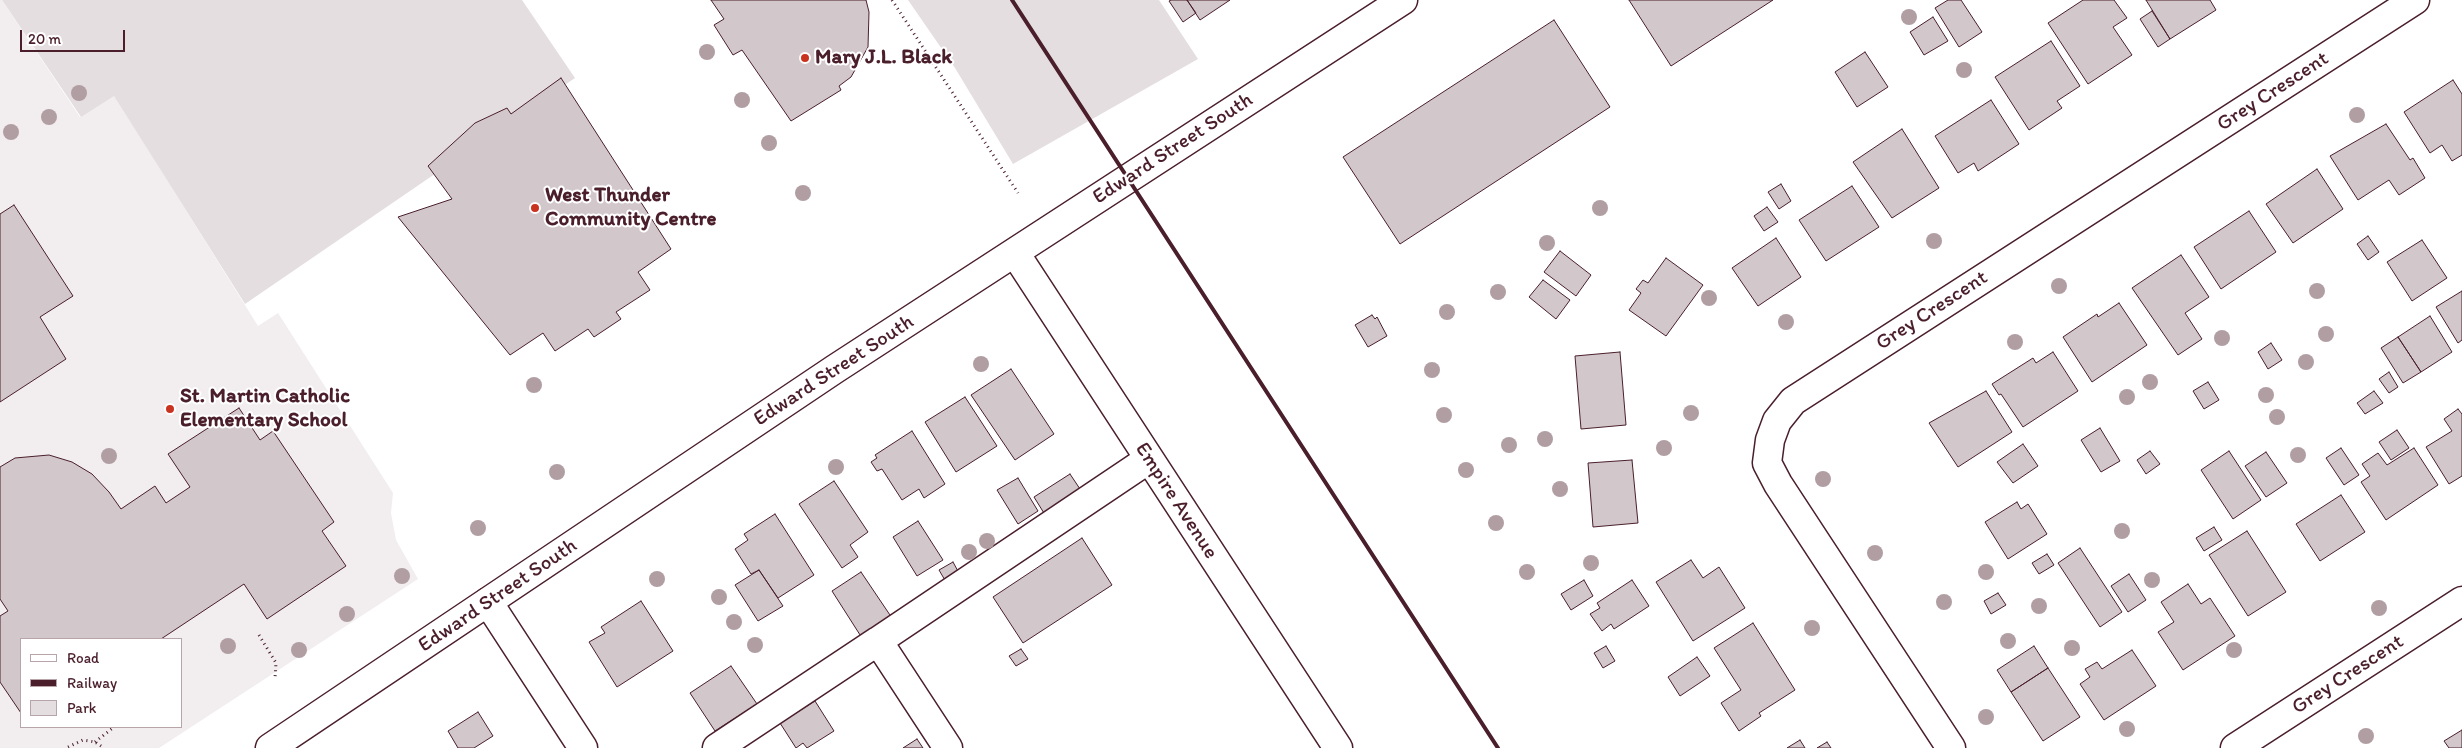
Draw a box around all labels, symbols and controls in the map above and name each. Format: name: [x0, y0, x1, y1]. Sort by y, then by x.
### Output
scale bar: [22, 20, 128, 52]
text: 20 m: [28, 30, 61, 48]
place label: Mary J.L. Black: [815, 45, 952, 71]
street label: Grey Crescent: [2212, 47, 2334, 137]
marker: Mary J.L. Black: [799, 52, 811, 64]
street label: Edward Street South: [1088, 88, 1258, 210]
place label: West Thunder Community Centre: [545, 183, 717, 233]
marker: West Thunder Community Centre: [529, 202, 541, 214]
street label: Grey Crescent: [1871, 266, 1993, 356]
street label: Edward Street South: [749, 310, 919, 432]
place label: St. Martin Catholic Elementary School: [180, 384, 350, 434]
marker: St. Martin Catholic Elementary School: [164, 403, 176, 415]
street label: Empire Avenue: [1129, 438, 1223, 564]
street label: Edward Street South: [414, 534, 582, 658]
street label: Grey Crescent: [2287, 630, 2409, 720]
legend: [20, 638, 182, 728]
text: Road: [67, 649, 99, 667]
text: Railway: [67, 674, 117, 692]
text: Park: [67, 699, 97, 717]

